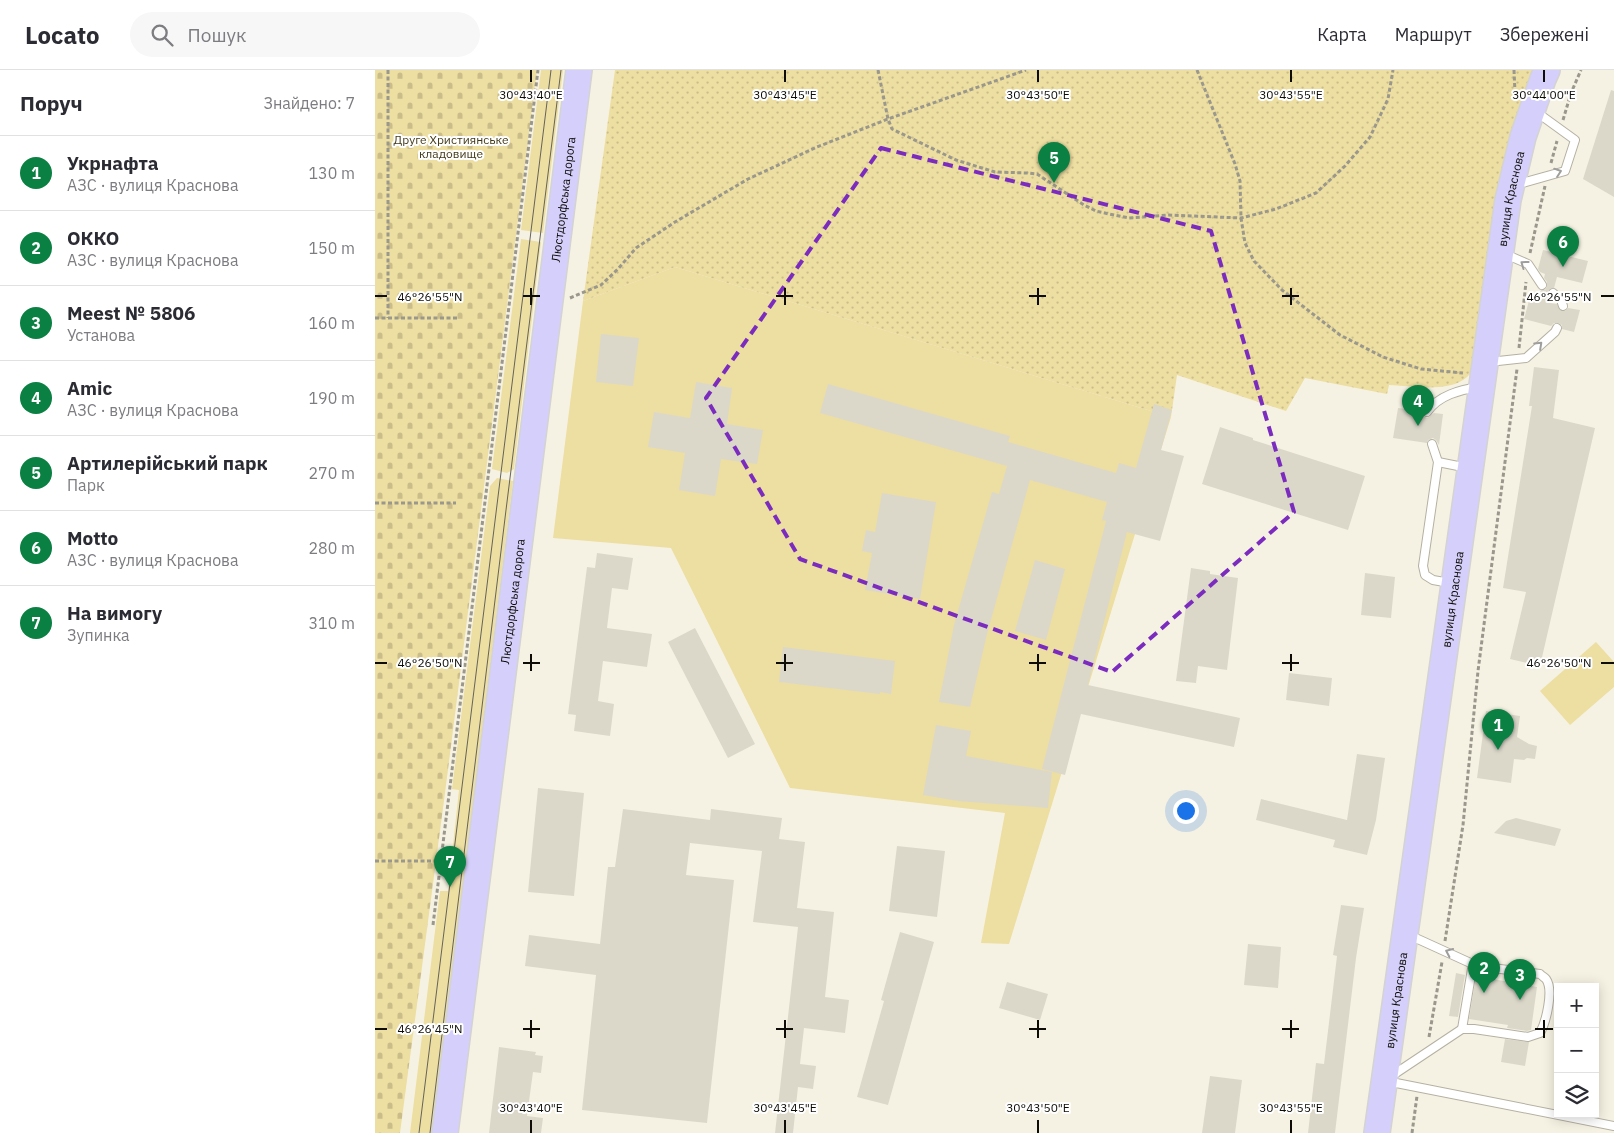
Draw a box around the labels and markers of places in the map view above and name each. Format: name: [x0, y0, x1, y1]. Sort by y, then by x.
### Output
pin: 5: [1038, 142, 1070, 183]
pin: 6: [1547, 226, 1579, 267]
pin: 4: [1402, 385, 1434, 426]
pin: 1: [1482, 709, 1514, 750]
pin: 7: [434, 846, 466, 887]
pin: 2: [1468, 952, 1500, 993]
pin: 3: [1504, 959, 1536, 1000]

